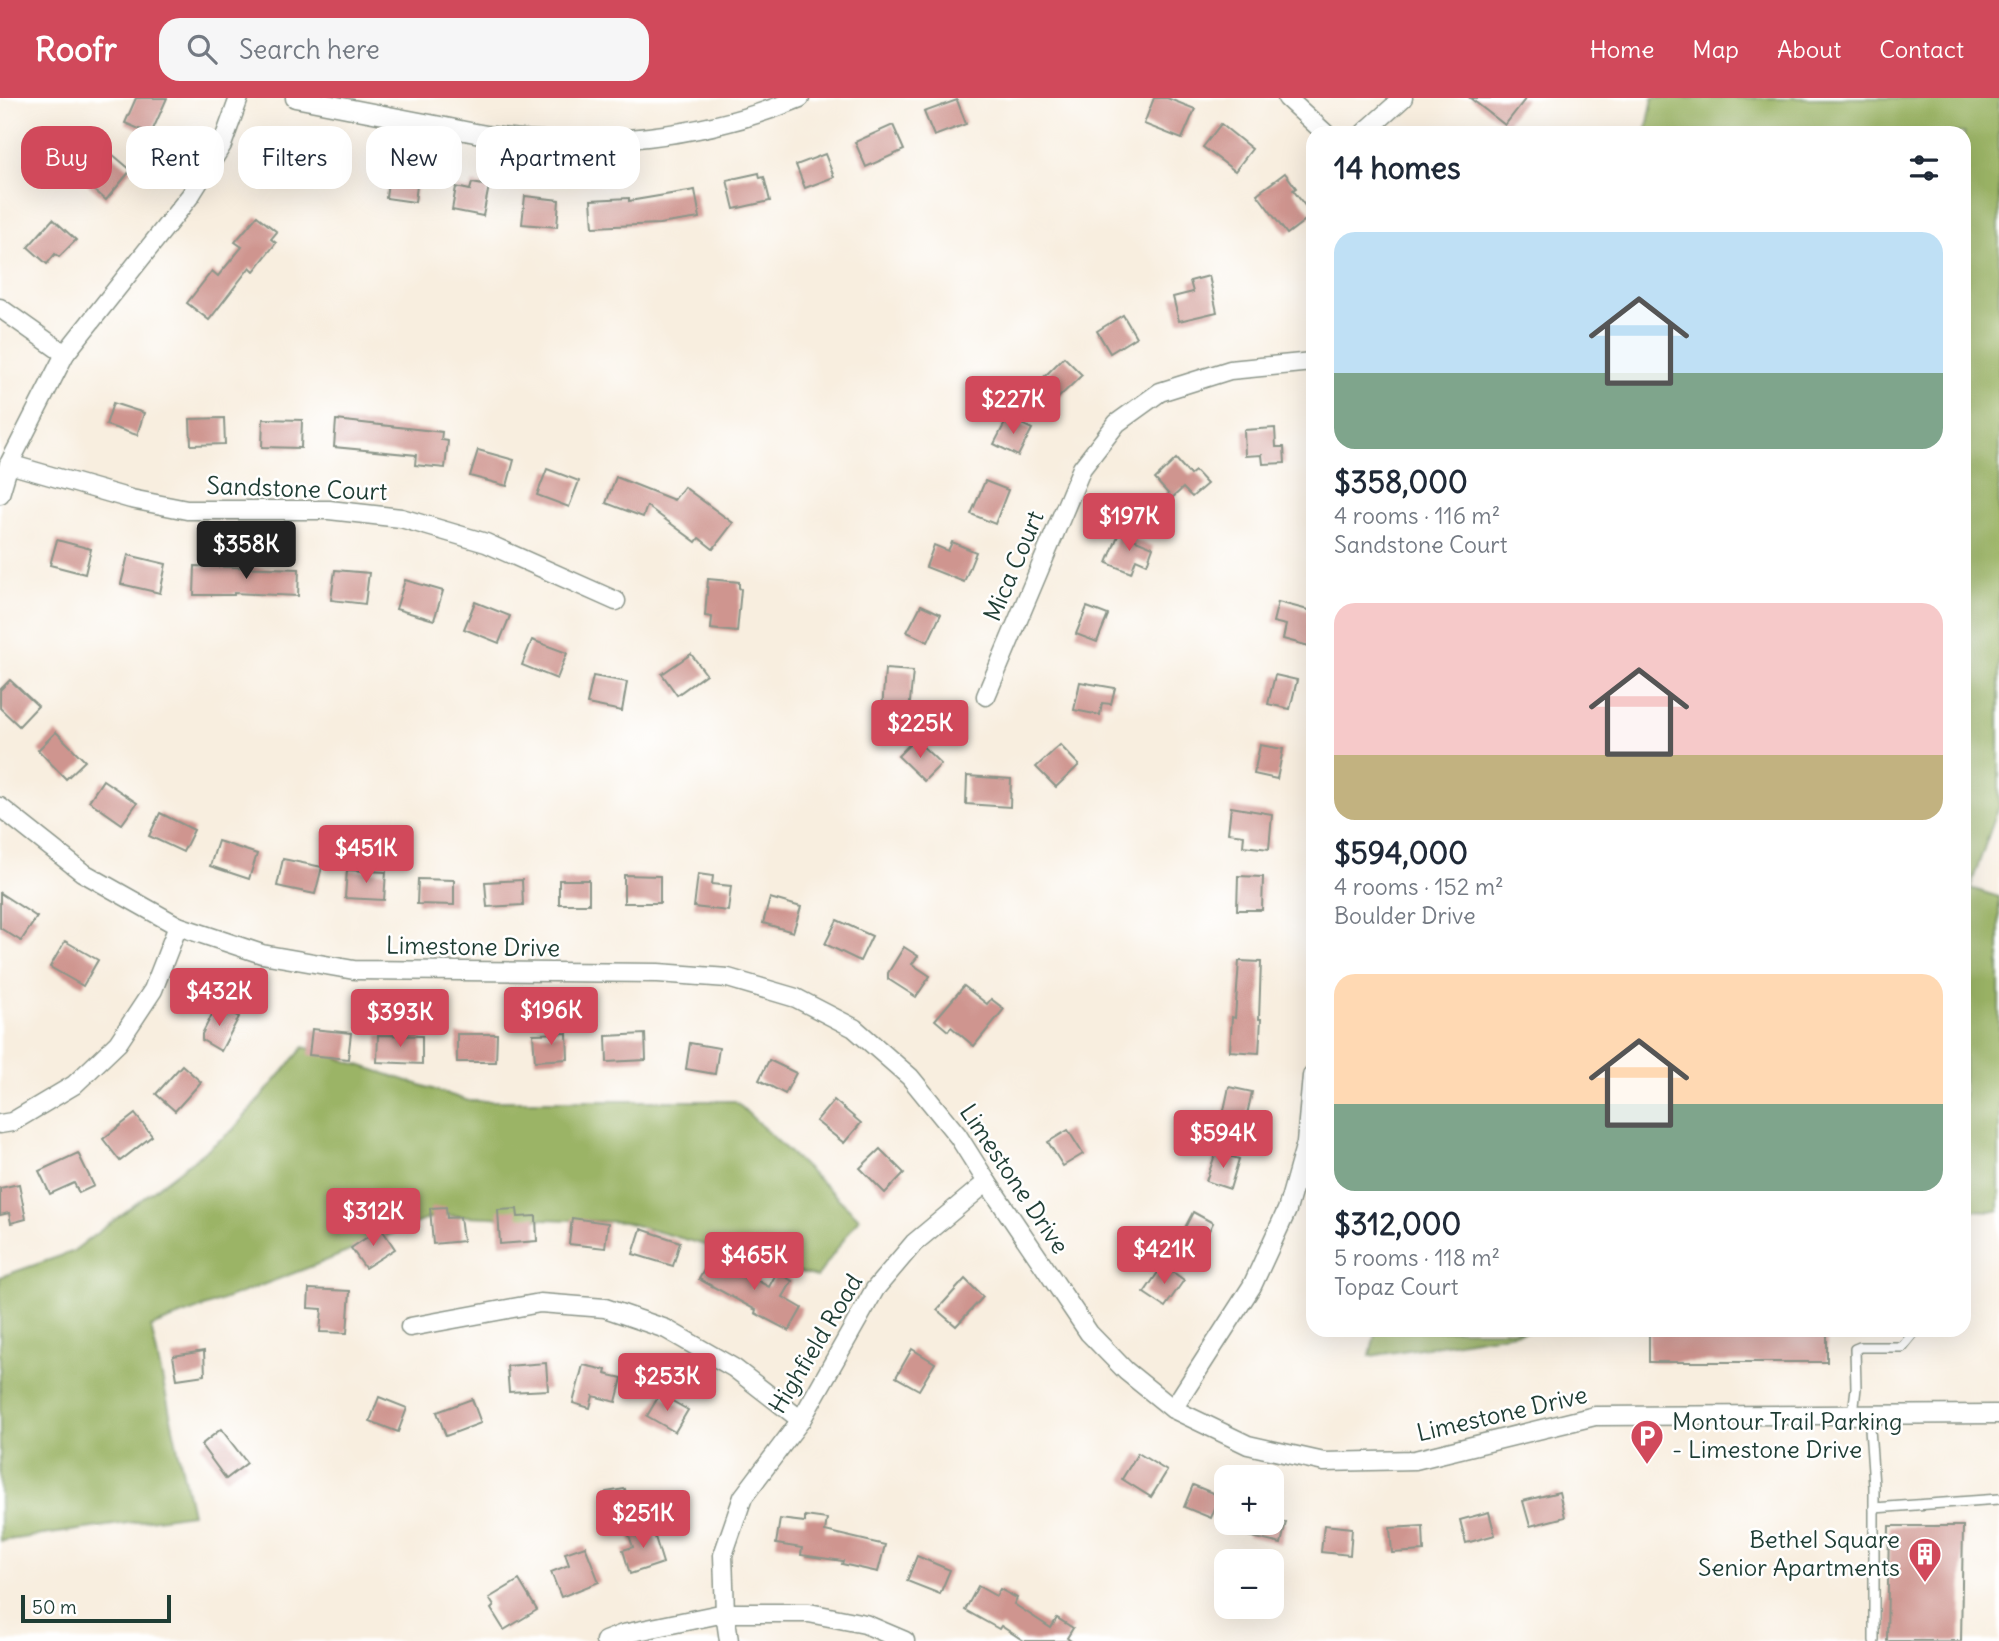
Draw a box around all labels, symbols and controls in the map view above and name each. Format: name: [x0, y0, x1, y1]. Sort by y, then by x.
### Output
search box: [159, 18, 649, 81]
text: Roofr: [35, 28, 117, 70]
icon: search: [183, 30, 221, 68]
text: Search here: [239, 33, 380, 66]
text: Home: [1590, 34, 1654, 64]
text: Map: [1692, 34, 1739, 64]
text: About: [1777, 34, 1841, 64]
text: Contact: [1879, 34, 1964, 64]
chip: Buy: [21, 126, 112, 189]
chip: Rent: [126, 126, 224, 189]
chip: Filters: [238, 126, 352, 189]
chip: New: [366, 126, 462, 189]
chip: Apartment: [476, 126, 640, 189]
text: 14 homes: [1334, 149, 1461, 187]
icon: filters: [1905, 149, 1943, 187]
icon: home: [1576, 278, 1702, 404]
pin: $227K: [964, 376, 1062, 436]
text: $227K: [981, 384, 1045, 413]
text: $358,000: [1334, 463, 1468, 501]
street label: Sandstone Court: [206, 470, 388, 506]
pin: $197K: [1080, 494, 1178, 553]
text: $197K: [1099, 501, 1159, 530]
text: 4 rooms · 116 m²: [1334, 501, 1500, 530]
street label: Mica Court: [976, 506, 1050, 625]
pin: $358K: [197, 522, 295, 581]
text: $358K: [213, 529, 279, 558]
text: Sandstone Court: [1334, 530, 1508, 559]
icon: home: [1576, 649, 1702, 775]
pin: $225K: [871, 700, 969, 760]
text: $225K: [887, 708, 953, 737]
pin: $451K: [317, 826, 415, 885]
text: $451K: [335, 833, 397, 862]
text: $594,000: [1334, 834, 1468, 872]
text: 4 rooms · 152 m²: [1334, 872, 1504, 901]
text: Boulder Drive: [1334, 901, 1476, 930]
street label: Limestone Drive: [386, 929, 560, 963]
pin: $432K: [170, 968, 268, 1028]
text: $432K: [186, 976, 252, 1005]
pin: $196K: [502, 988, 600, 1047]
pin: $393K: [351, 990, 449, 1049]
text: $196K: [520, 995, 582, 1024]
text: $393K: [367, 997, 433, 1026]
icon: home: [1576, 1020, 1702, 1146]
street label: Limestone Drive: [954, 1098, 1076, 1259]
pin: $594K: [1174, 1110, 1272, 1170]
text: $594K: [1190, 1118, 1256, 1147]
pin: $312K: [324, 1188, 422, 1248]
text: $312K: [342, 1196, 404, 1225]
text: $312,000: [1334, 1205, 1461, 1243]
pin: $421K: [1115, 1226, 1213, 1286]
pin: $465K: [705, 1232, 803, 1292]
text: $421K: [1133, 1234, 1195, 1263]
text: $465K: [721, 1240, 787, 1269]
text: 5 rooms · 118 m²: [1334, 1243, 1500, 1272]
street label: Highfield Road: [762, 1268, 869, 1419]
text: Topaz Court: [1334, 1272, 1459, 1301]
pin: $253K: [618, 1354, 716, 1413]
text: $253K: [634, 1361, 700, 1390]
street label: Limestone Drive: [1414, 1379, 1590, 1447]
place label: Montour Trail Parking - Limestone Drive: [1672, 1406, 1902, 1464]
parking icon: Montour Trail Parking - Limestone Drive: [1628, 1417, 1666, 1466]
map controls: [1214, 1465, 1284, 1619]
button: +: [1214, 1465, 1284, 1535]
pin: $251K: [594, 1490, 692, 1550]
text: $251K: [612, 1498, 674, 1527]
place label: Bethel Square Senior Apartments: [1698, 1524, 1900, 1582]
building icon: Bethel Square Senior Apartments: [1906, 1535, 1944, 1584]
button: −: [1214, 1549, 1284, 1619]
scale bar: [21, 1592, 172, 1624]
text: 50 m: [32, 1595, 77, 1619]

